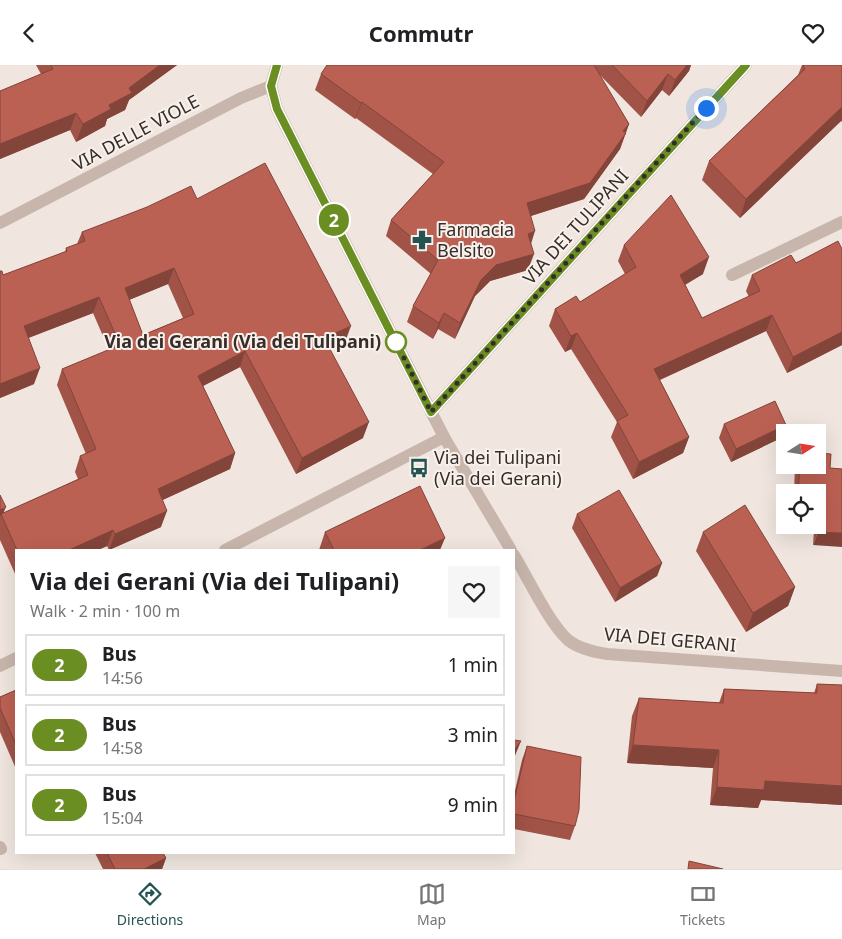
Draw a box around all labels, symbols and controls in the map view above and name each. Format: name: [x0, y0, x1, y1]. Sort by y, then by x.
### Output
text: Commutr: [369, 18, 473, 48]
icon: back: [15, 19, 43, 47]
icon: heart: [799, 19, 827, 47]
street label: VIA DELLE VIOLE: [68, 89, 203, 176]
your location: [694, 96, 719, 121]
street label: VIA DEI TULIPANI: [517, 164, 633, 289]
line badge: 2: [318, 204, 350, 236]
text: 2: [329, 208, 339, 232]
place label: Farmacia Belsito: [437, 217, 514, 262]
pharmacy icon: Farmacia Belsito: [411, 229, 433, 251]
place label: Via dei Gerani (Via dei Tulipani): [104, 329, 381, 353]
marker: Via dei Gerani (Via dei Tulipani): [385, 331, 407, 353]
north arrow: [776, 424, 826, 474]
map controls: [776, 424, 826, 534]
place label: Via dei Tulipani (Via dei Gerani): [434, 445, 562, 490]
bus stop icon: Via dei Tulipani (Via dei Gerani): [408, 457, 430, 479]
button: locate: [776, 484, 826, 534]
text: Via dei Gerani (Via dei Tulipani): [30, 564, 399, 597]
button: heart: [448, 566, 500, 618]
text: Walk · 2 min · 100 m: [30, 600, 180, 622]
street label: VIA DEI GERANI: [603, 621, 737, 657]
text: Bus: [102, 641, 137, 667]
text: 1 min: [448, 652, 498, 678]
text: 2: [54, 653, 65, 677]
text: 14:56: [102, 667, 143, 689]
text: Bus: [102, 711, 137, 737]
text: 3 min: [448, 722, 498, 748]
text: 2: [54, 723, 65, 747]
text: 14:58: [102, 737, 143, 759]
text: Bus: [102, 781, 137, 807]
text: 9 min: [448, 792, 498, 818]
text: 2: [54, 793, 65, 817]
text: 15:04: [102, 807, 143, 829]
tab: Directions: [117, 880, 183, 929]
tab: Map: [417, 880, 446, 929]
tab: Tickets: [680, 880, 725, 929]

